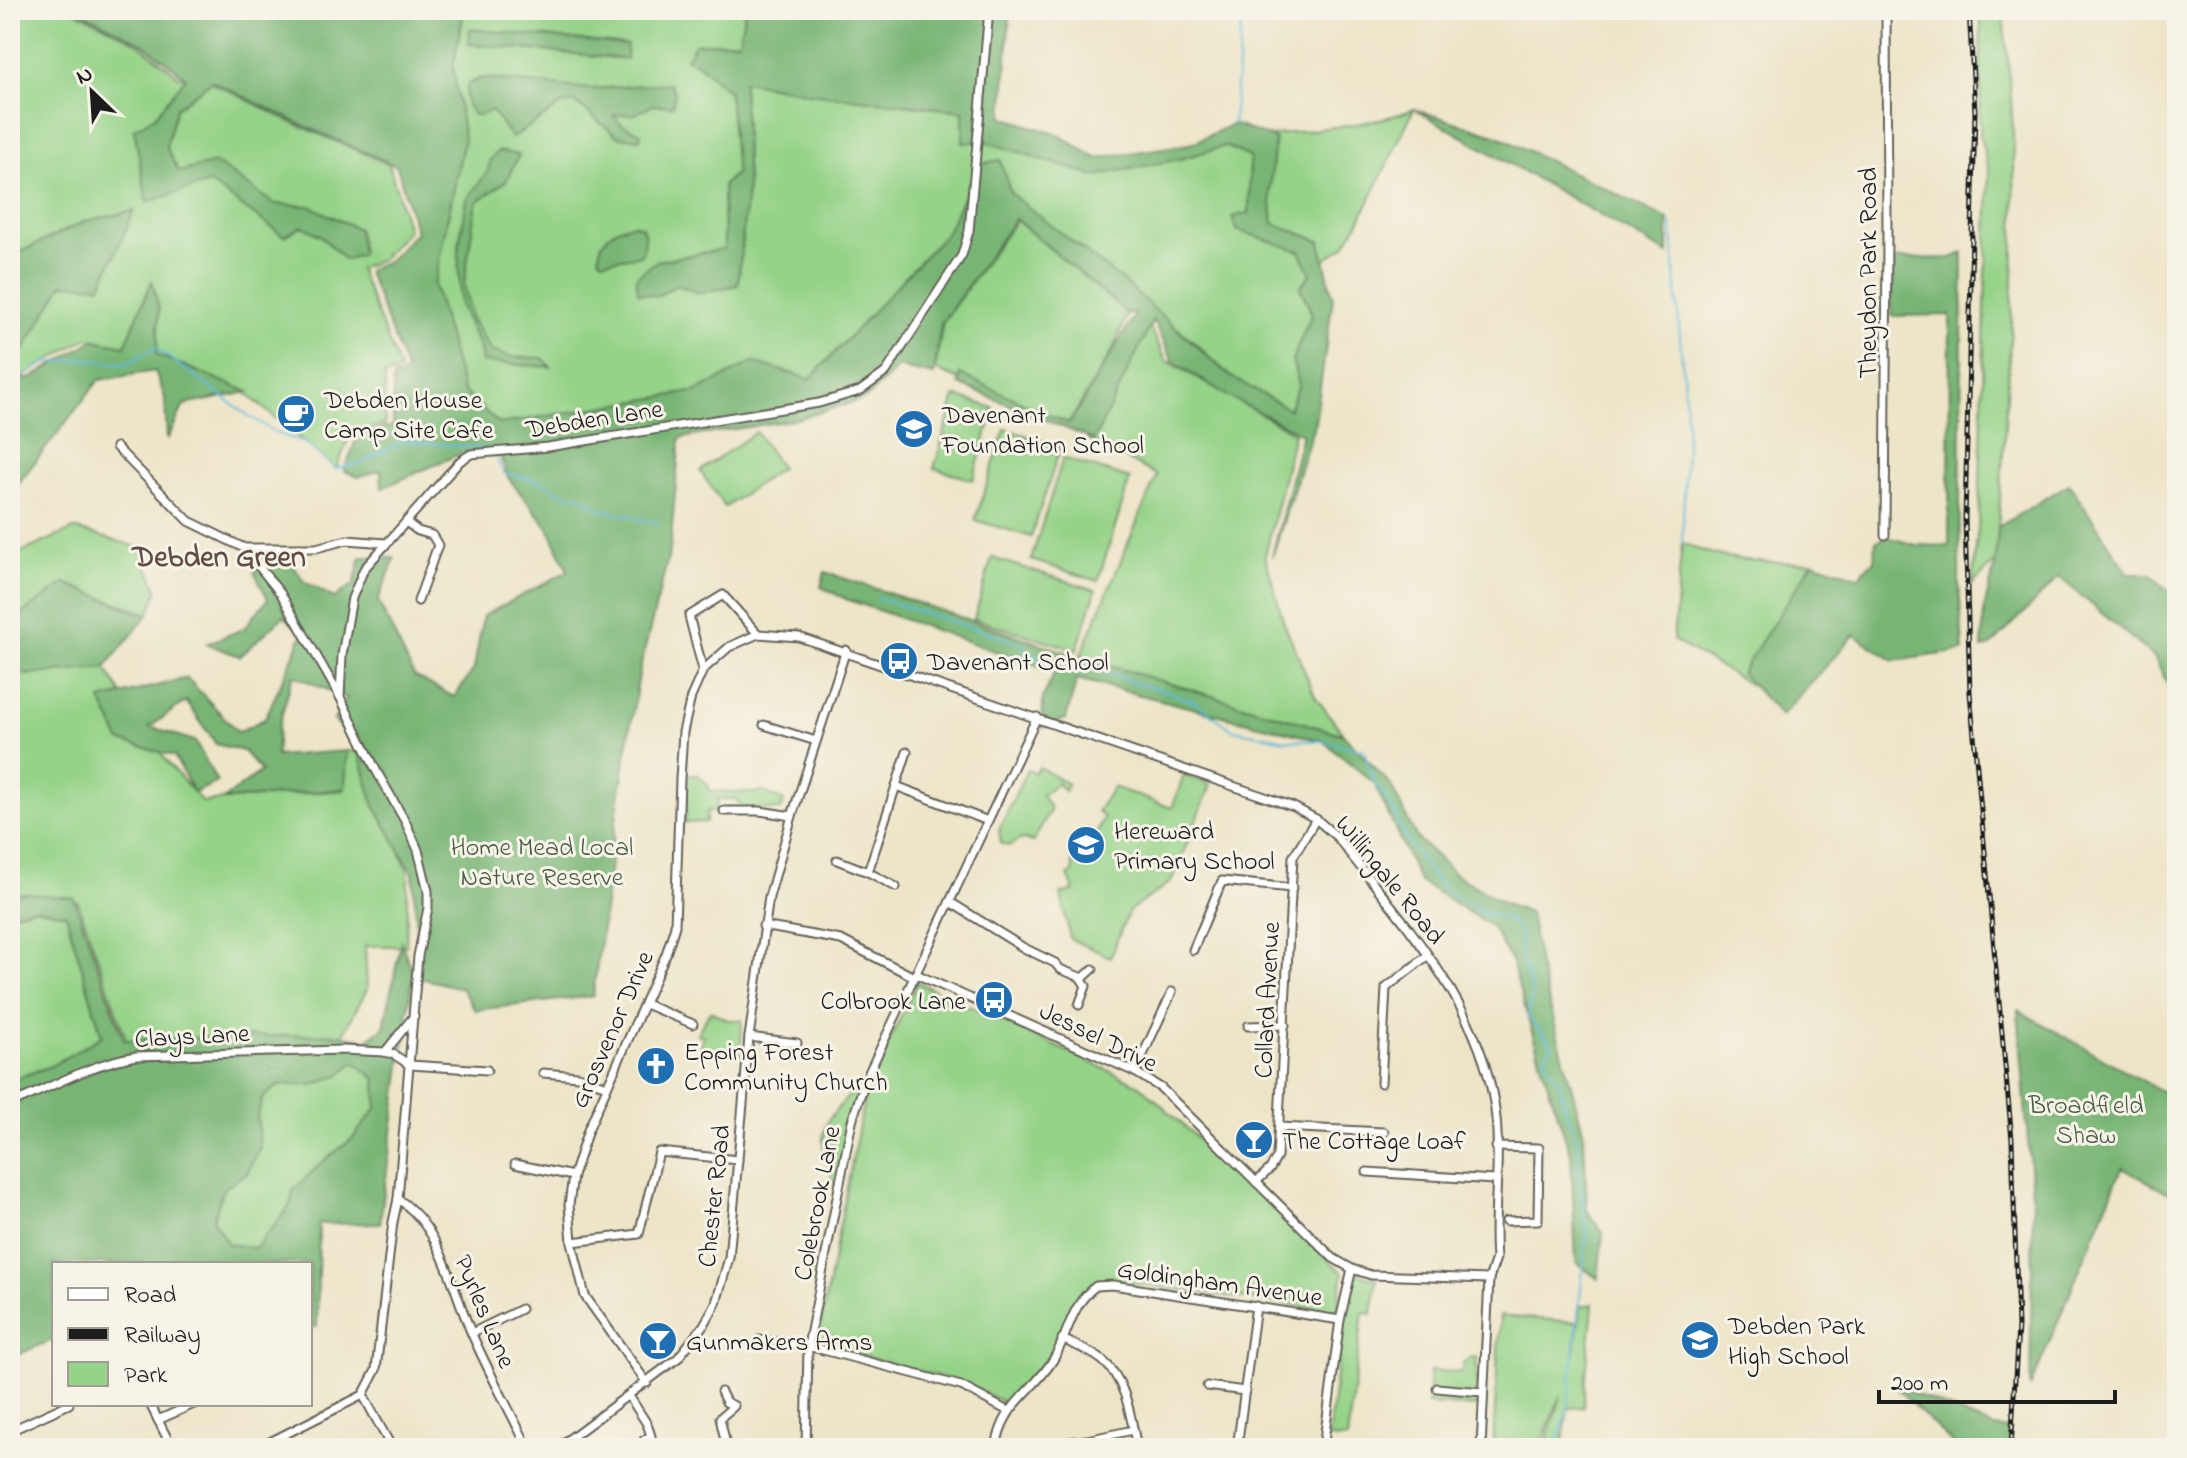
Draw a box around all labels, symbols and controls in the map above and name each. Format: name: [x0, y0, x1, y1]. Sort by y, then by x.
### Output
north arrow: [52, 52, 132, 132]
text: N: [71, 59, 98, 94]
street label: Theydon Park Road: [1851, 167, 1889, 379]
place label: Debden House Camp Site Cafe: [323, 383, 494, 451]
street label: Debden Lane: [522, 391, 666, 451]
cafe icon: Debden House Camp Site Cafe: [275, 393, 317, 435]
place label: Davenant Foundation School: [941, 398, 1144, 466]
school or university icon: Davenant Foundation School: [893, 408, 935, 450]
district label: Debden Green: [130, 537, 306, 581]
bus stop icon: Davenant School: [878, 640, 920, 682]
place label: Davenant School: [926, 645, 1109, 683]
street label: Willingale Road: [1324, 808, 1453, 954]
place label: Hereward Primary School: [1114, 814, 1275, 882]
school or university icon: Hereward Primary School: [1065, 824, 1107, 866]
park label: Home Mead Local Nature Reserve: [451, 830, 633, 898]
street label: Collard Avenue: [1246, 921, 1292, 1079]
street label: Grosvenor Drive: [562, 945, 666, 1115]
bus stop icon: Colbrook Lane: [973, 979, 1015, 1021]
place label: Colbrook Lane: [821, 984, 966, 1022]
street label: Jessel Drive: [1032, 994, 1164, 1084]
street label: Clays Lane: [134, 1016, 251, 1060]
place label: Epping Forest Community Church: [684, 1035, 888, 1103]
church icon: Epping Forest Community Church: [635, 1045, 677, 1087]
park label: Broadfield Shaw: [2027, 1088, 2144, 1156]
bar icon: The Cottage Loaf: [1233, 1119, 1275, 1161]
street label: Colebrook Lane: [785, 1122, 853, 1284]
street label: Chester Road: [690, 1123, 742, 1269]
place label: The Cottage Loaf: [1282, 1124, 1467, 1162]
street label: Pyrles Lane: [442, 1250, 524, 1375]
street label: Goldingham Avenue: [1114, 1252, 1325, 1318]
legend: [52, 1262, 312, 1406]
text: Road: [124, 1279, 177, 1314]
place label: Debden Park High School: [1727, 1309, 1866, 1377]
text: Railway: [124, 1319, 201, 1355]
school or university icon: Debden Park High School: [1679, 1319, 1721, 1361]
bar icon: Gunmakers Arms: [637, 1320, 679, 1362]
place label: Gunmakers Arms: [686, 1325, 872, 1363]
scale bar: [1879, 1354, 2115, 1404]
text: Park: [124, 1359, 168, 1394]
text: 200 m: [1891, 1367, 1948, 1402]

